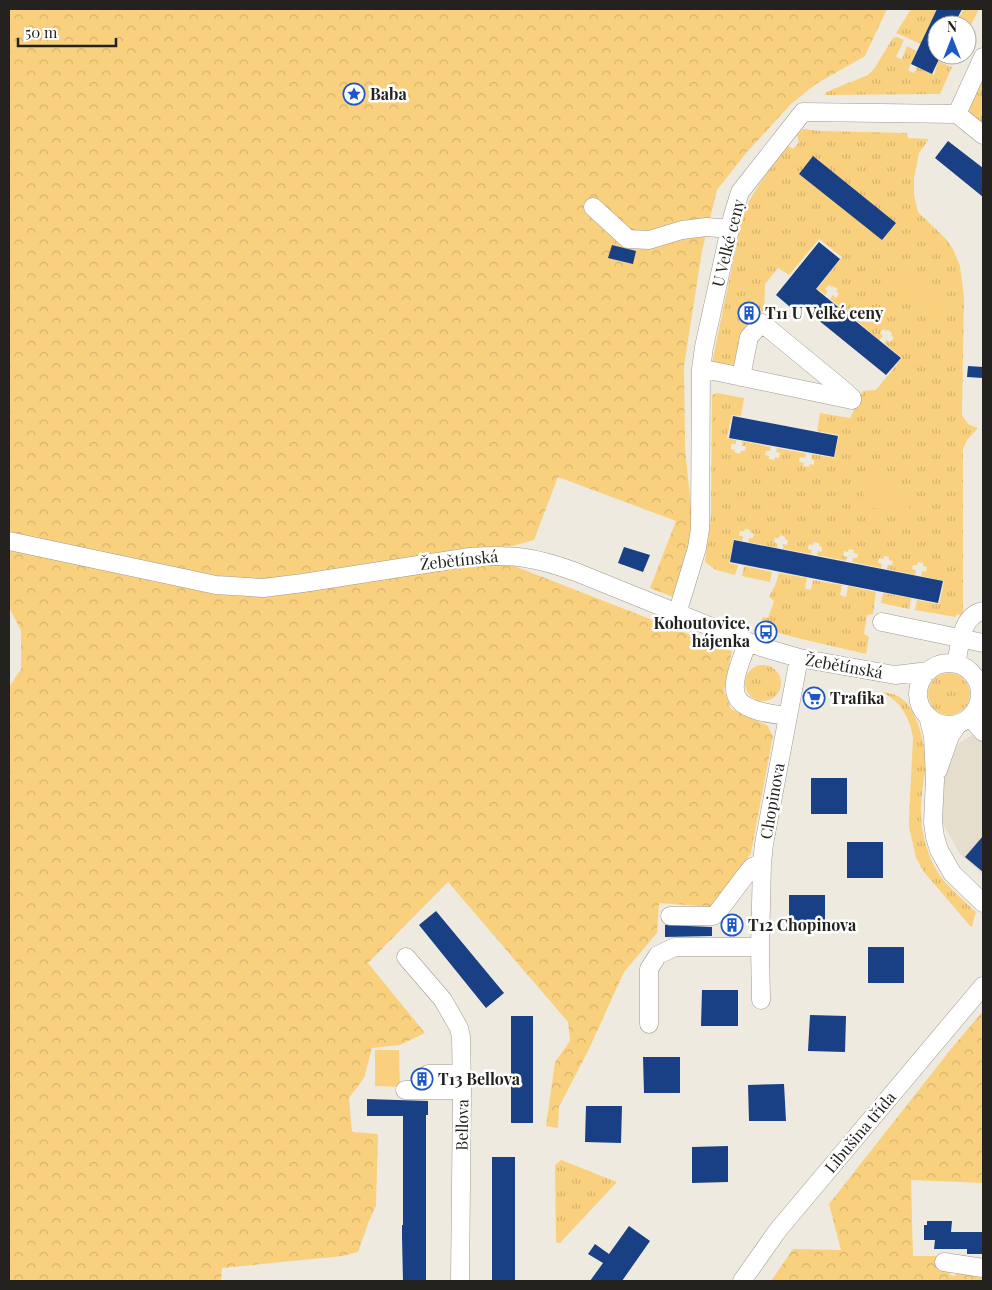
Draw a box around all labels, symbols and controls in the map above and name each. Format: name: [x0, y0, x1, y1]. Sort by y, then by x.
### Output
scale bar: [18, 15, 115, 47]
north arrow: [927, 15, 977, 65]
text: N: [947, 17, 957, 36]
text: 50 m: [25, 22, 58, 42]
place icon: Baba: [342, 82, 366, 106]
place label: Baba: [370, 83, 407, 104]
street label: U Velké ceny: [706, 197, 749, 289]
building icon: T11 U Velké ceny: [737, 301, 761, 325]
place label: T11 U Velké ceny: [765, 302, 884, 323]
street label: Žebětínská: [419, 545, 499, 574]
place label: Kohoutovice, hájenka: [654, 612, 751, 651]
bus stop icon: Kohoutovice, hájenka: [754, 620, 778, 644]
street label: Žebětínská: [804, 648, 884, 683]
supermarket icon: Trafika: [802, 686, 826, 710]
place label: Trafika: [830, 687, 885, 708]
street label: Chopinova: [754, 761, 789, 841]
building icon: T12 Chopinova: [720, 913, 744, 937]
place label: T12 Chopinova: [748, 914, 857, 935]
building icon: T13 Bellova: [410, 1067, 434, 1091]
place label: T13 Bellova: [438, 1068, 521, 1089]
street label: Libušina třída: [819, 1087, 900, 1177]
street label: Bellova: [451, 1099, 472, 1151]

